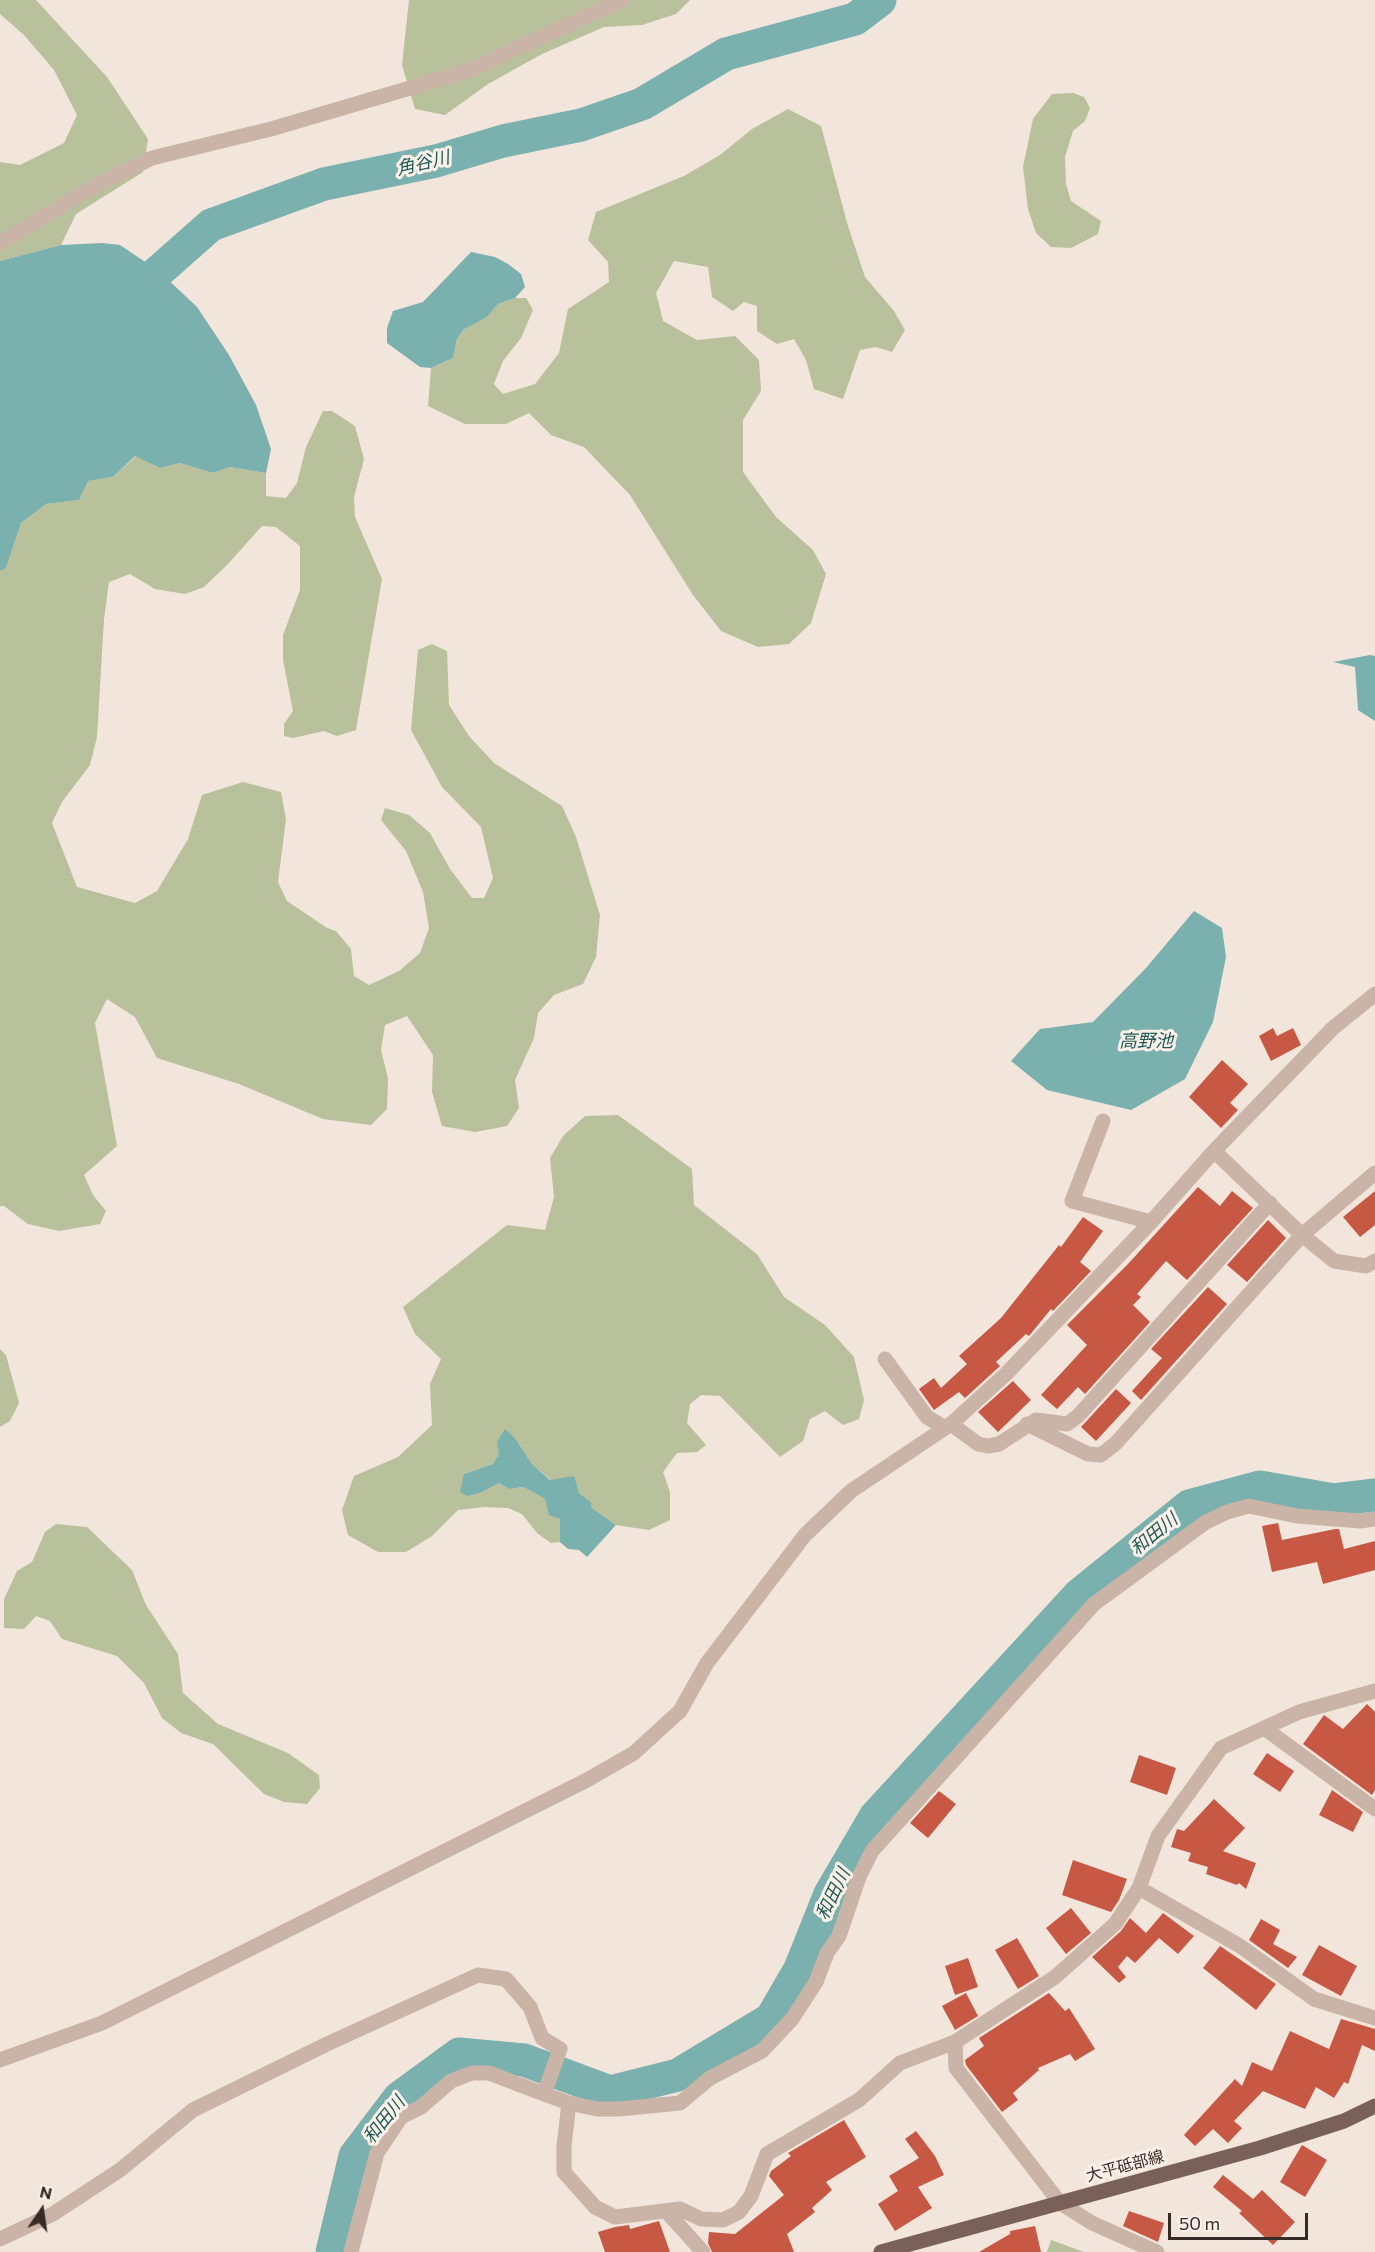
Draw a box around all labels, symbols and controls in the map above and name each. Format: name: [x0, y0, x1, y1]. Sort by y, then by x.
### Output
water label: 角谷川: [394, 146, 452, 180]
water label: 高野池: [1119, 1030, 1173, 1052]
water label: 和田川: [1126, 1509, 1182, 1559]
water label: 和田川: [811, 1865, 855, 1923]
water label: 和田川: [359, 2092, 409, 2148]
street label: 大平砥部線: [1084, 2146, 1166, 2186]
north arrow: [12, 2180, 72, 2240]
text: N: [38, 2181, 54, 2203]
scale bar: [1171, 2201, 1310, 2239]
text: 50 m: [1179, 2212, 1220, 2234]

